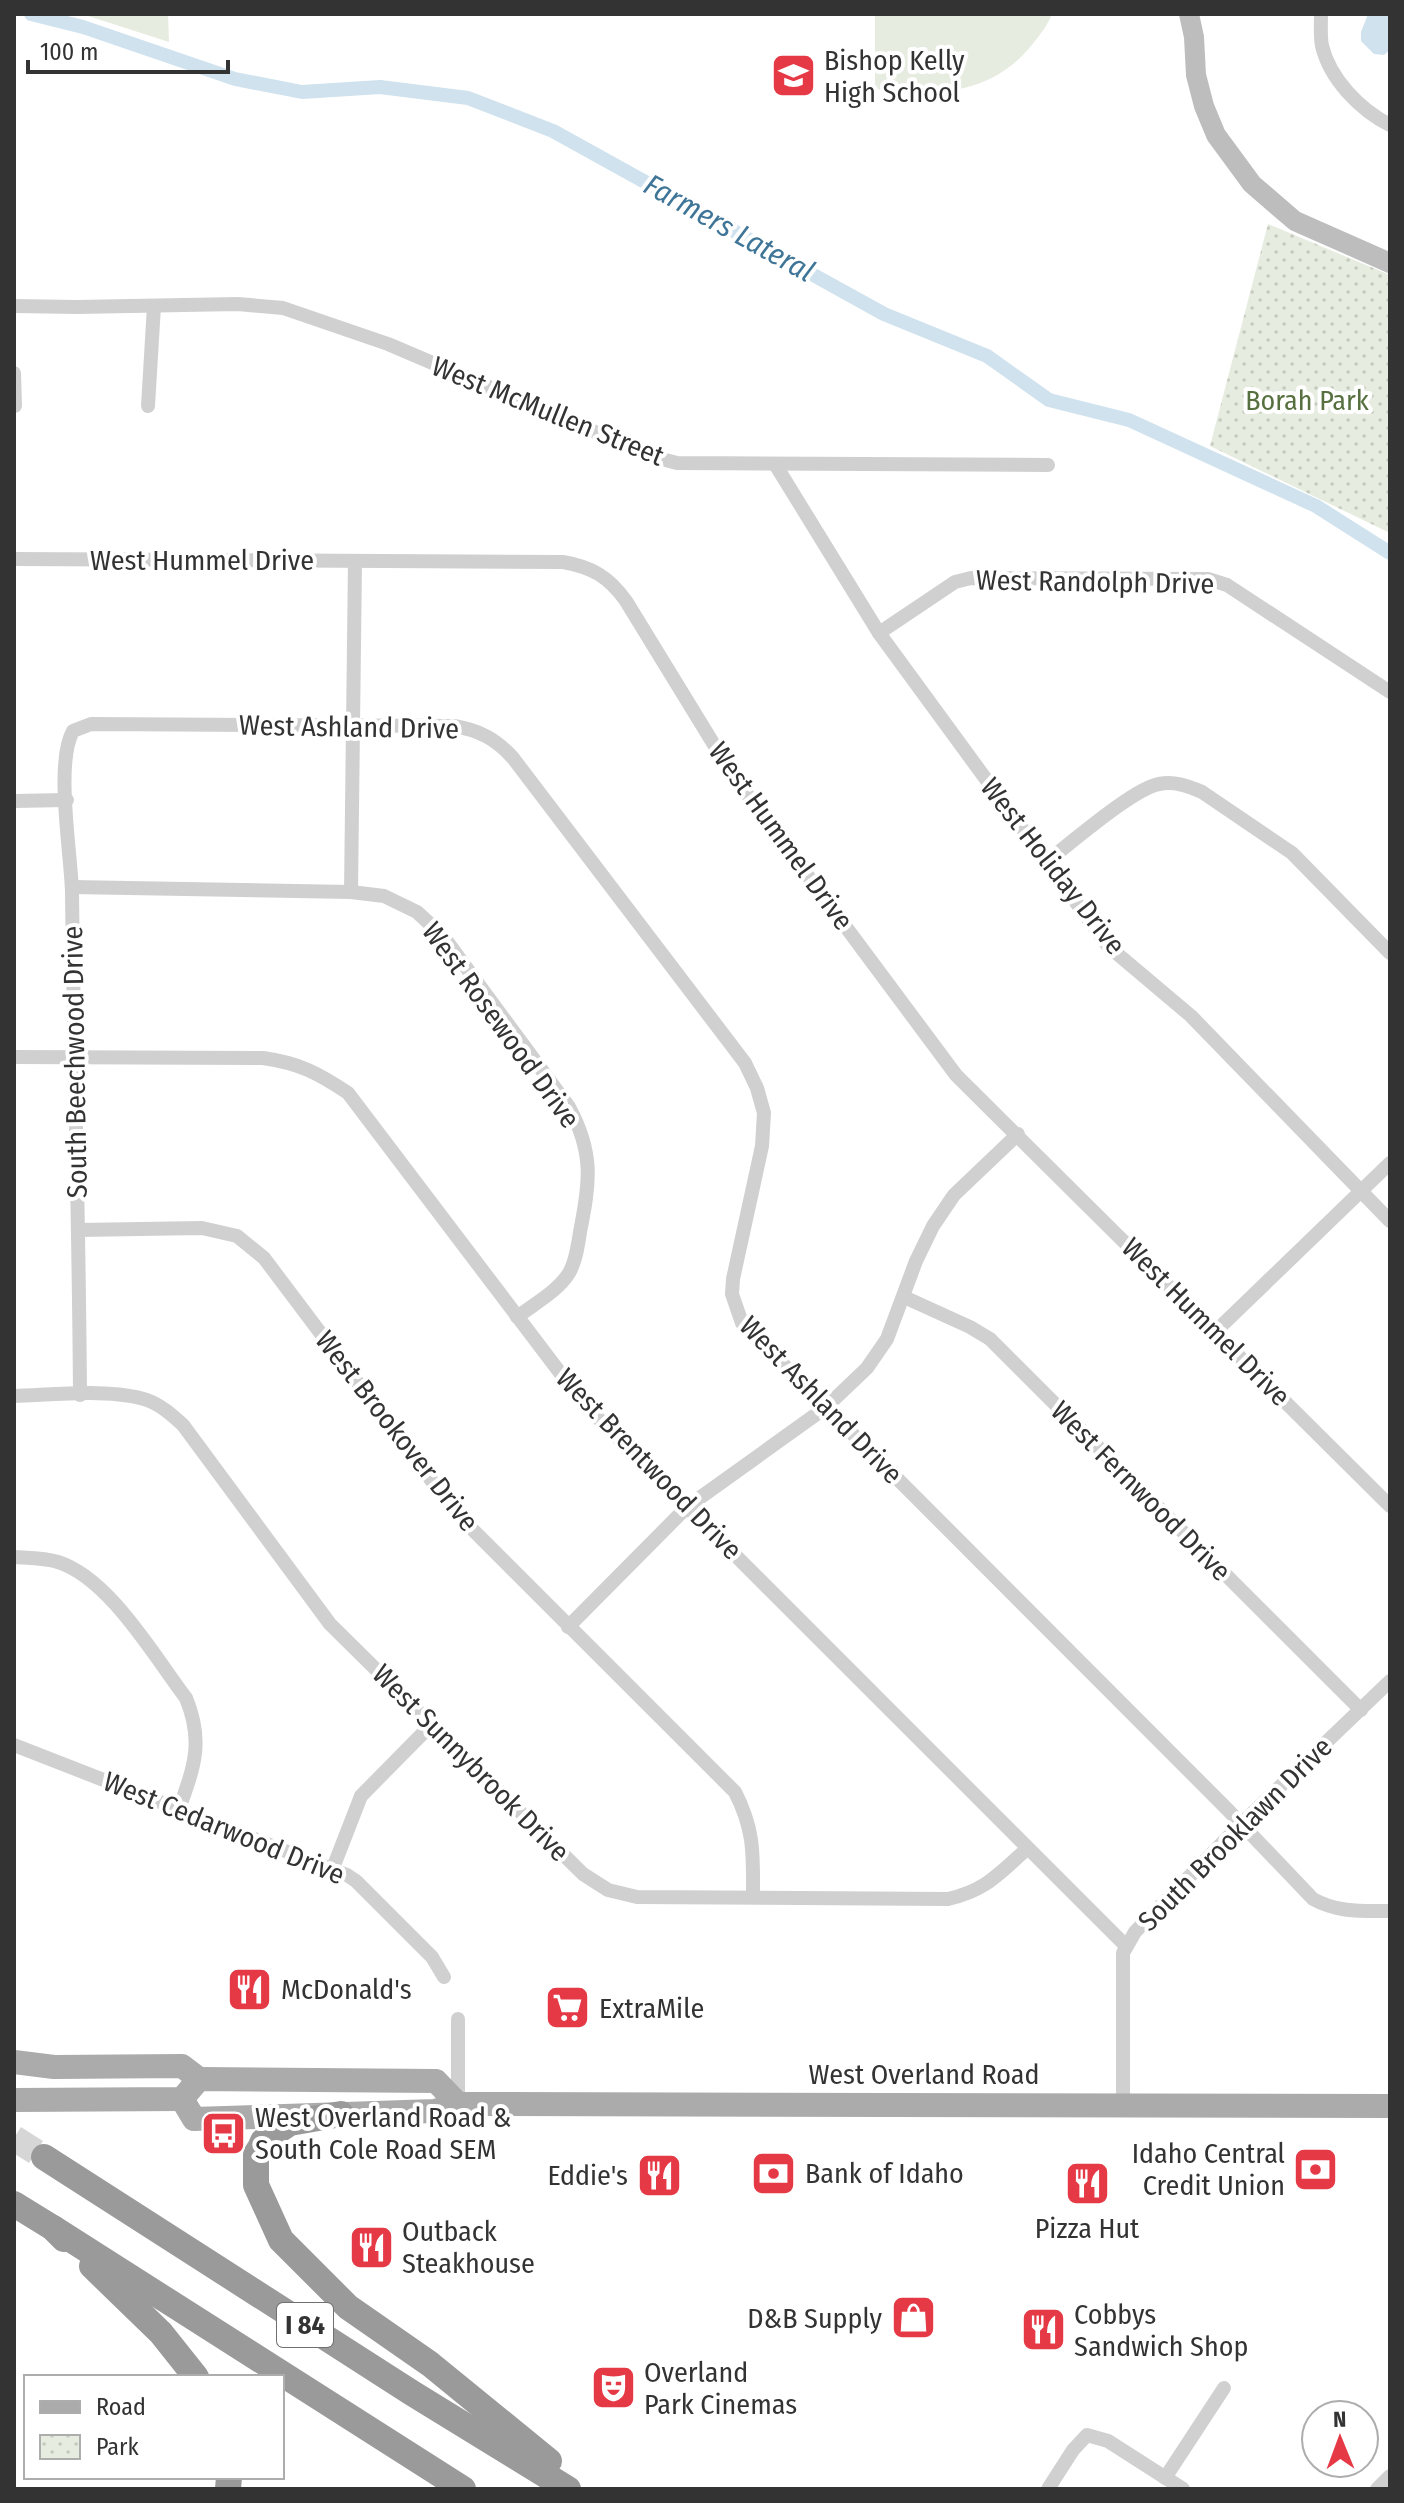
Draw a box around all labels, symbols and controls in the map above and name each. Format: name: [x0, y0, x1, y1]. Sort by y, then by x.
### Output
scale bar: [28, 24, 228, 74]
text: 100 m: [40, 38, 98, 66]
place label: Bishop Kelly High School: [824, 44, 965, 109]
school or university icon: Bishop Kelly High School: [769, 52, 817, 100]
water label: Farmers Lateral: [638, 166, 820, 290]
street label: West McMullen Street: [427, 349, 670, 473]
park label: Borah Park: [1245, 384, 1370, 417]
street label: West Hummel Drive: [90, 544, 314, 577]
street label: West Randolph Drive: [976, 563, 1214, 601]
street label: West Ashland Drive: [239, 709, 459, 745]
street label: West Hummel Drive: [702, 736, 860, 936]
street label: West Holiday Drive: [974, 771, 1132, 961]
street label: West Rosewood Drive: [415, 916, 587, 1134]
street label: South Beechwood Drive: [56, 926, 94, 1198]
street label: West Hummel Drive: [1115, 1231, 1297, 1413]
street label: West Ashland Drive: [733, 1309, 909, 1491]
street label: West Brookover Drive: [309, 1324, 485, 1538]
street label: West Brentwood Drive: [549, 1362, 749, 1566]
street label: West Fernwood Drive: [1044, 1394, 1238, 1588]
street label: West Sunnybrook Drive: [366, 1658, 576, 1868]
street label: South Brooklawn Drive: [1131, 1730, 1339, 1938]
street label: West Cedarwood Drive: [99, 1765, 349, 1891]
restaurant icon: McDonald's: [226, 1965, 274, 2013]
place label: McDonald's: [281, 1973, 412, 2006]
supermarket icon: ExtraMile: [544, 1984, 592, 2032]
place label: ExtraMile: [599, 1992, 704, 2025]
street label: West Overland Road: [808, 2058, 1040, 2091]
place label: West Overland Road & South Cole Road SEM: [255, 2101, 511, 2166]
bus stop icon: West Overland Road & South Cole Road SEM: [200, 2109, 248, 2157]
place label: Idaho Central Credit Union: [1132, 2137, 1285, 2202]
bank icon: Idaho Central Credit Union: [1292, 2145, 1340, 2193]
bank icon: Bank of Idaho: [750, 2149, 798, 2197]
restaurant icon: Eddie's: [635, 2151, 683, 2199]
place label: Bank of Idaho: [805, 2157, 964, 2190]
place label: Eddie's: [547, 2159, 628, 2192]
restaurant icon: Pizza Hut: [1063, 2160, 1111, 2208]
place label: Pizza Hut: [1035, 2212, 1140, 2245]
place label: Outback Steakhouse: [402, 2215, 535, 2280]
restaurant icon: Outback Steakhouse: [347, 2223, 395, 2271]
shop icon: D&B Supply: [889, 2294, 937, 2342]
place label: Cobbys Sandwich Shop: [1074, 2298, 1248, 2363]
place label: D&B Supply: [747, 2302, 883, 2335]
road number: I 84: [277, 2303, 333, 2347]
restaurant icon: Cobbys Sandwich Shop: [1019, 2306, 1067, 2354]
place label: Overland Park Cinemas: [644, 2356, 797, 2421]
theatre icon: Overland Park Cinemas: [589, 2364, 637, 2412]
legend: [24, 2375, 284, 2479]
text: Road: [96, 2393, 146, 2421]
north arrow: [1300, 2399, 1380, 2479]
text: N: [1333, 2406, 1346, 2433]
text: Park: [96, 2433, 139, 2461]

